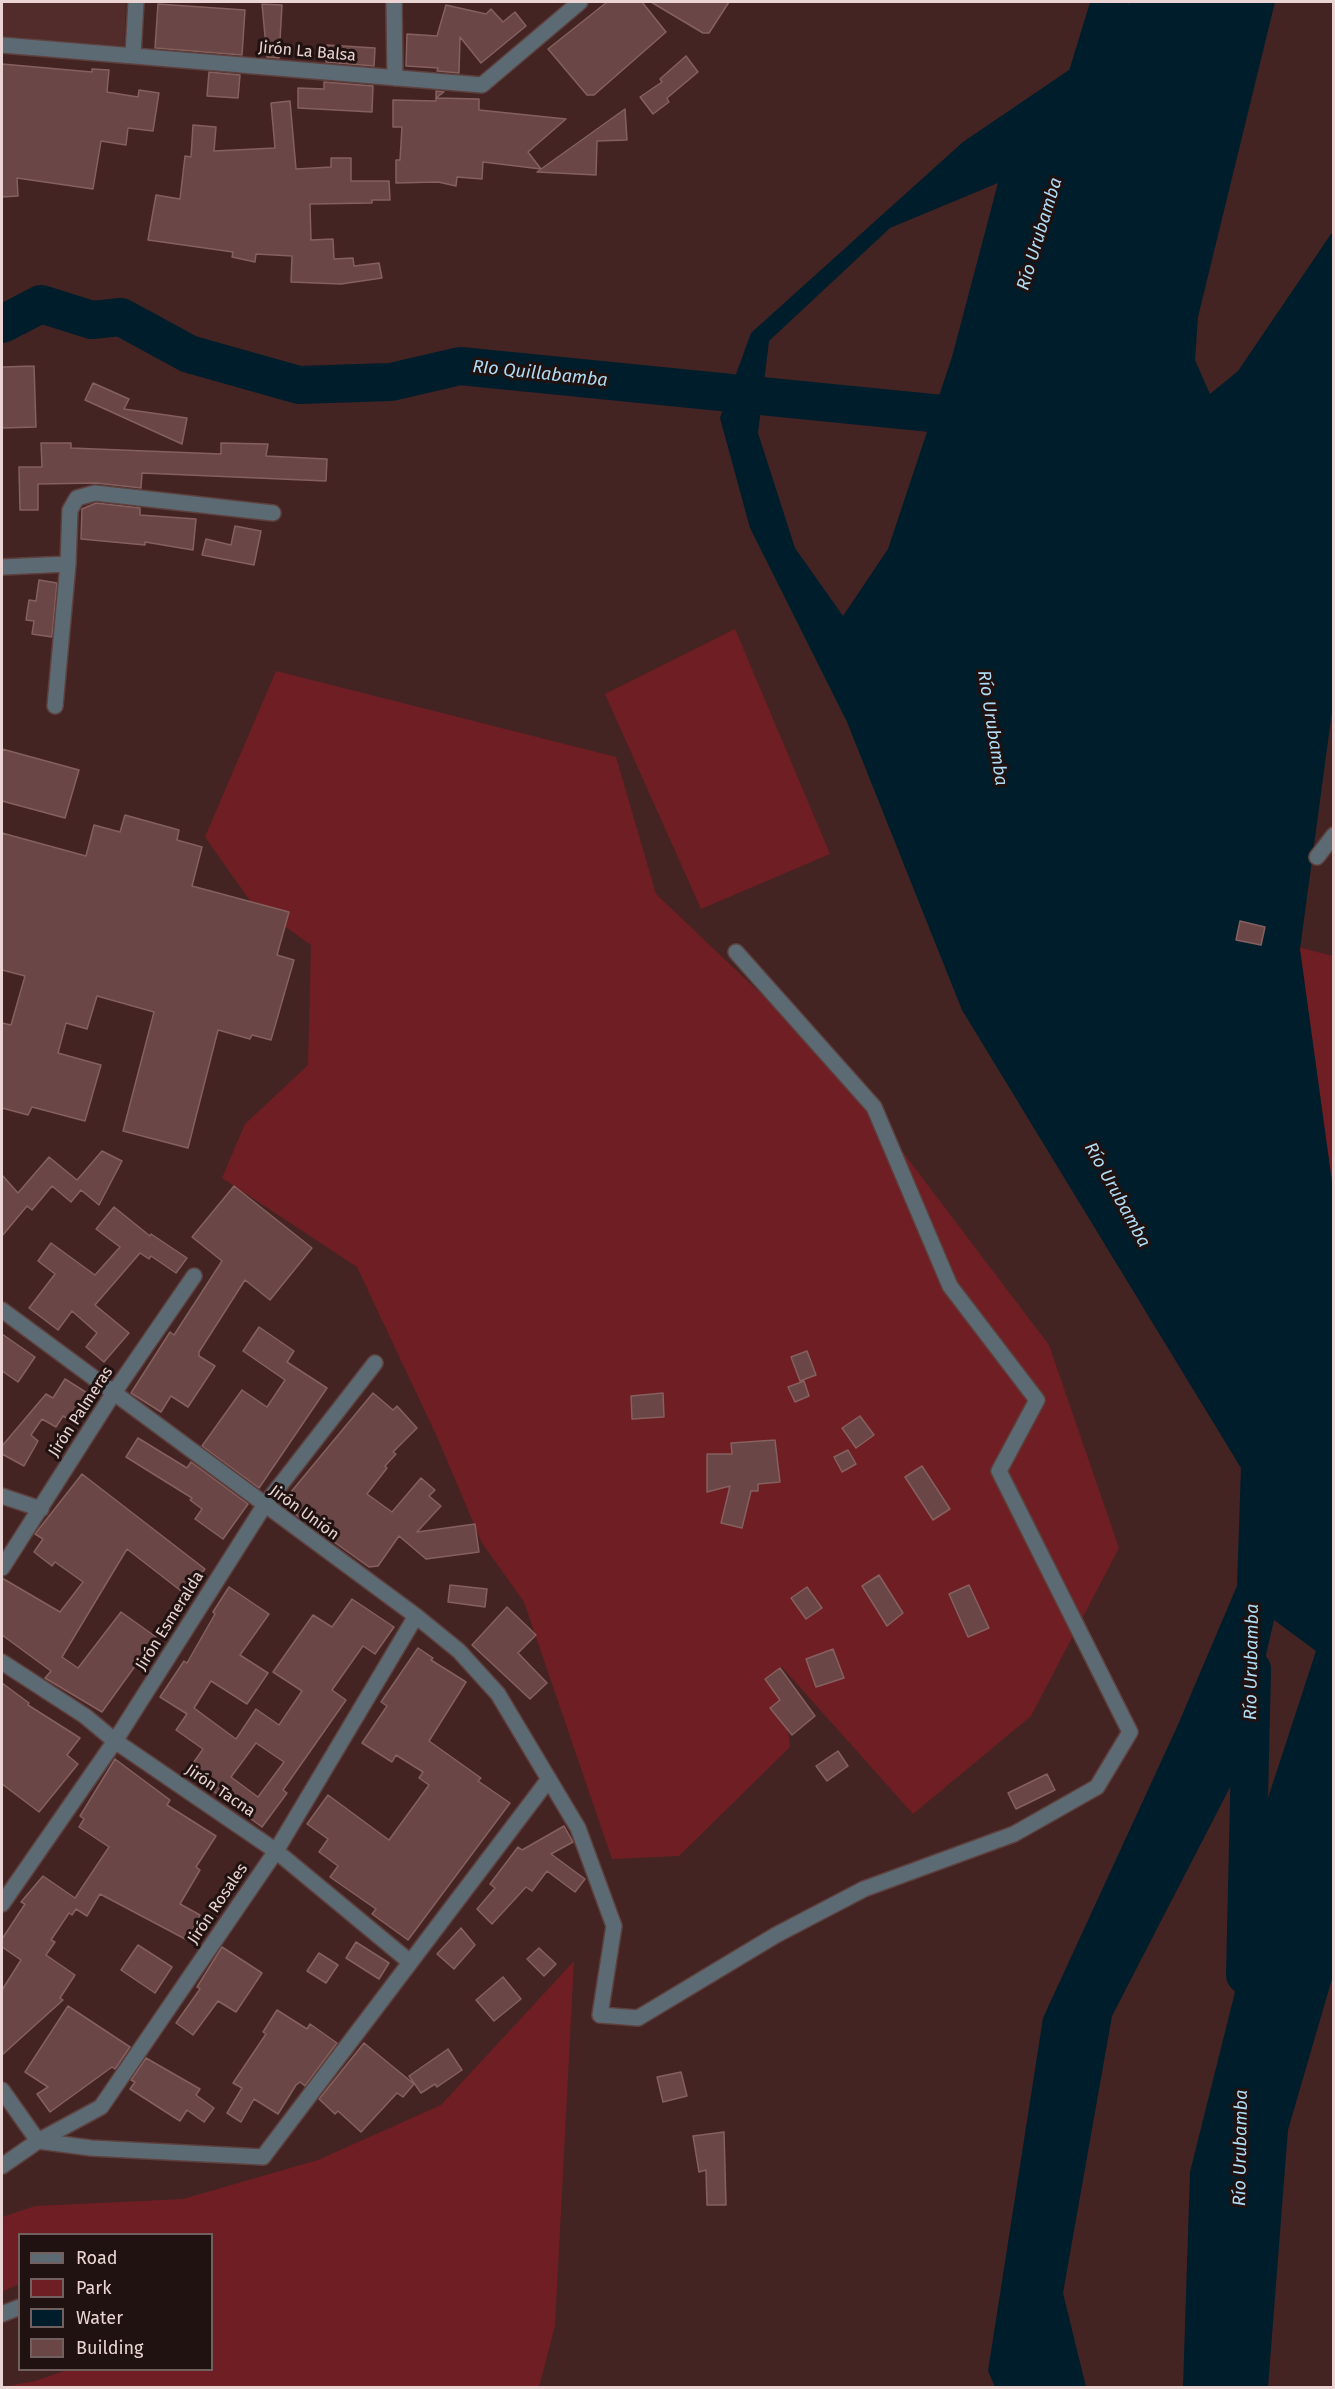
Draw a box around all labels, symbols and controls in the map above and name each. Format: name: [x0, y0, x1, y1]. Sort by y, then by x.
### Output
street label: Jirón La Balsa: [257, 38, 357, 66]
water label: Río Urubamba: [1013, 175, 1067, 293]
water label: RIo Quillabamba: [471, 356, 609, 392]
water label: Río Urubamba: [972, 669, 1012, 787]
water label: Río Urubamba: [1079, 1139, 1155, 1251]
street label: Jirón Palmeras: [45, 1363, 117, 1461]
street label: Jirón Unión: [265, 1481, 343, 1545]
street label: Jirón Esmeralda: [132, 1568, 208, 1674]
water label: Río Urubamba: [1240, 1604, 1264, 1720]
street label: Jirón Tacna: [181, 1761, 259, 1821]
street label: Jirón Rosales: [184, 1860, 252, 1948]
water label: Río Urubamba: [1229, 2090, 1253, 2206]
legend: [18, 2233, 213, 2371]
text: Road: [76, 2247, 118, 2269]
text: Park: [76, 2277, 111, 2299]
text: Water: [76, 2307, 123, 2329]
text: Building: [76, 2337, 143, 2359]

